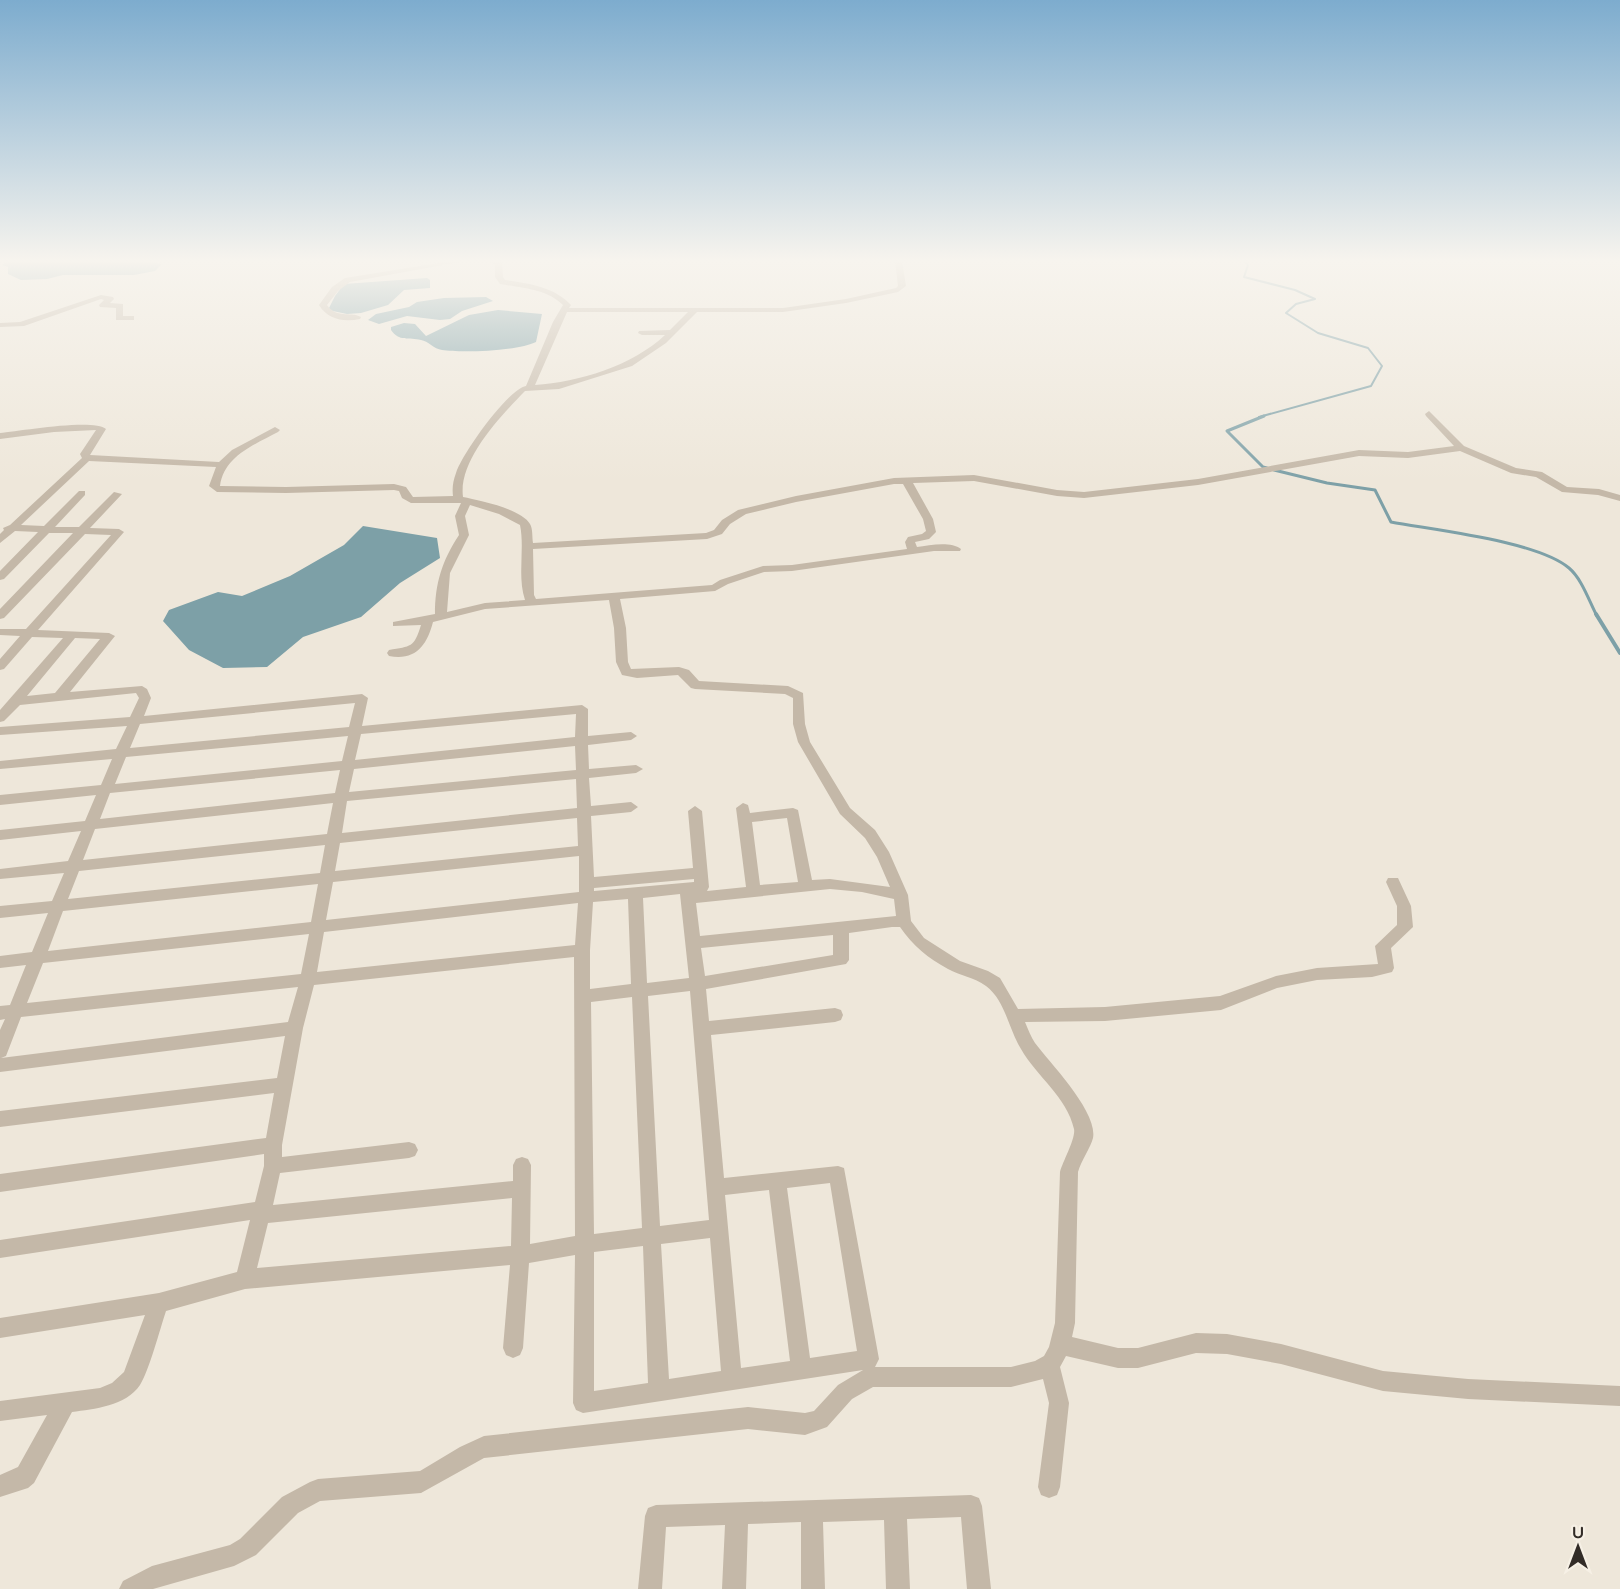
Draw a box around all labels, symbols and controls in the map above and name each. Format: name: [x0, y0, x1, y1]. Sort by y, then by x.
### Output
north arrow: [1548, 1517, 1608, 1577]
text: U: [1572, 1523, 1584, 1543]

